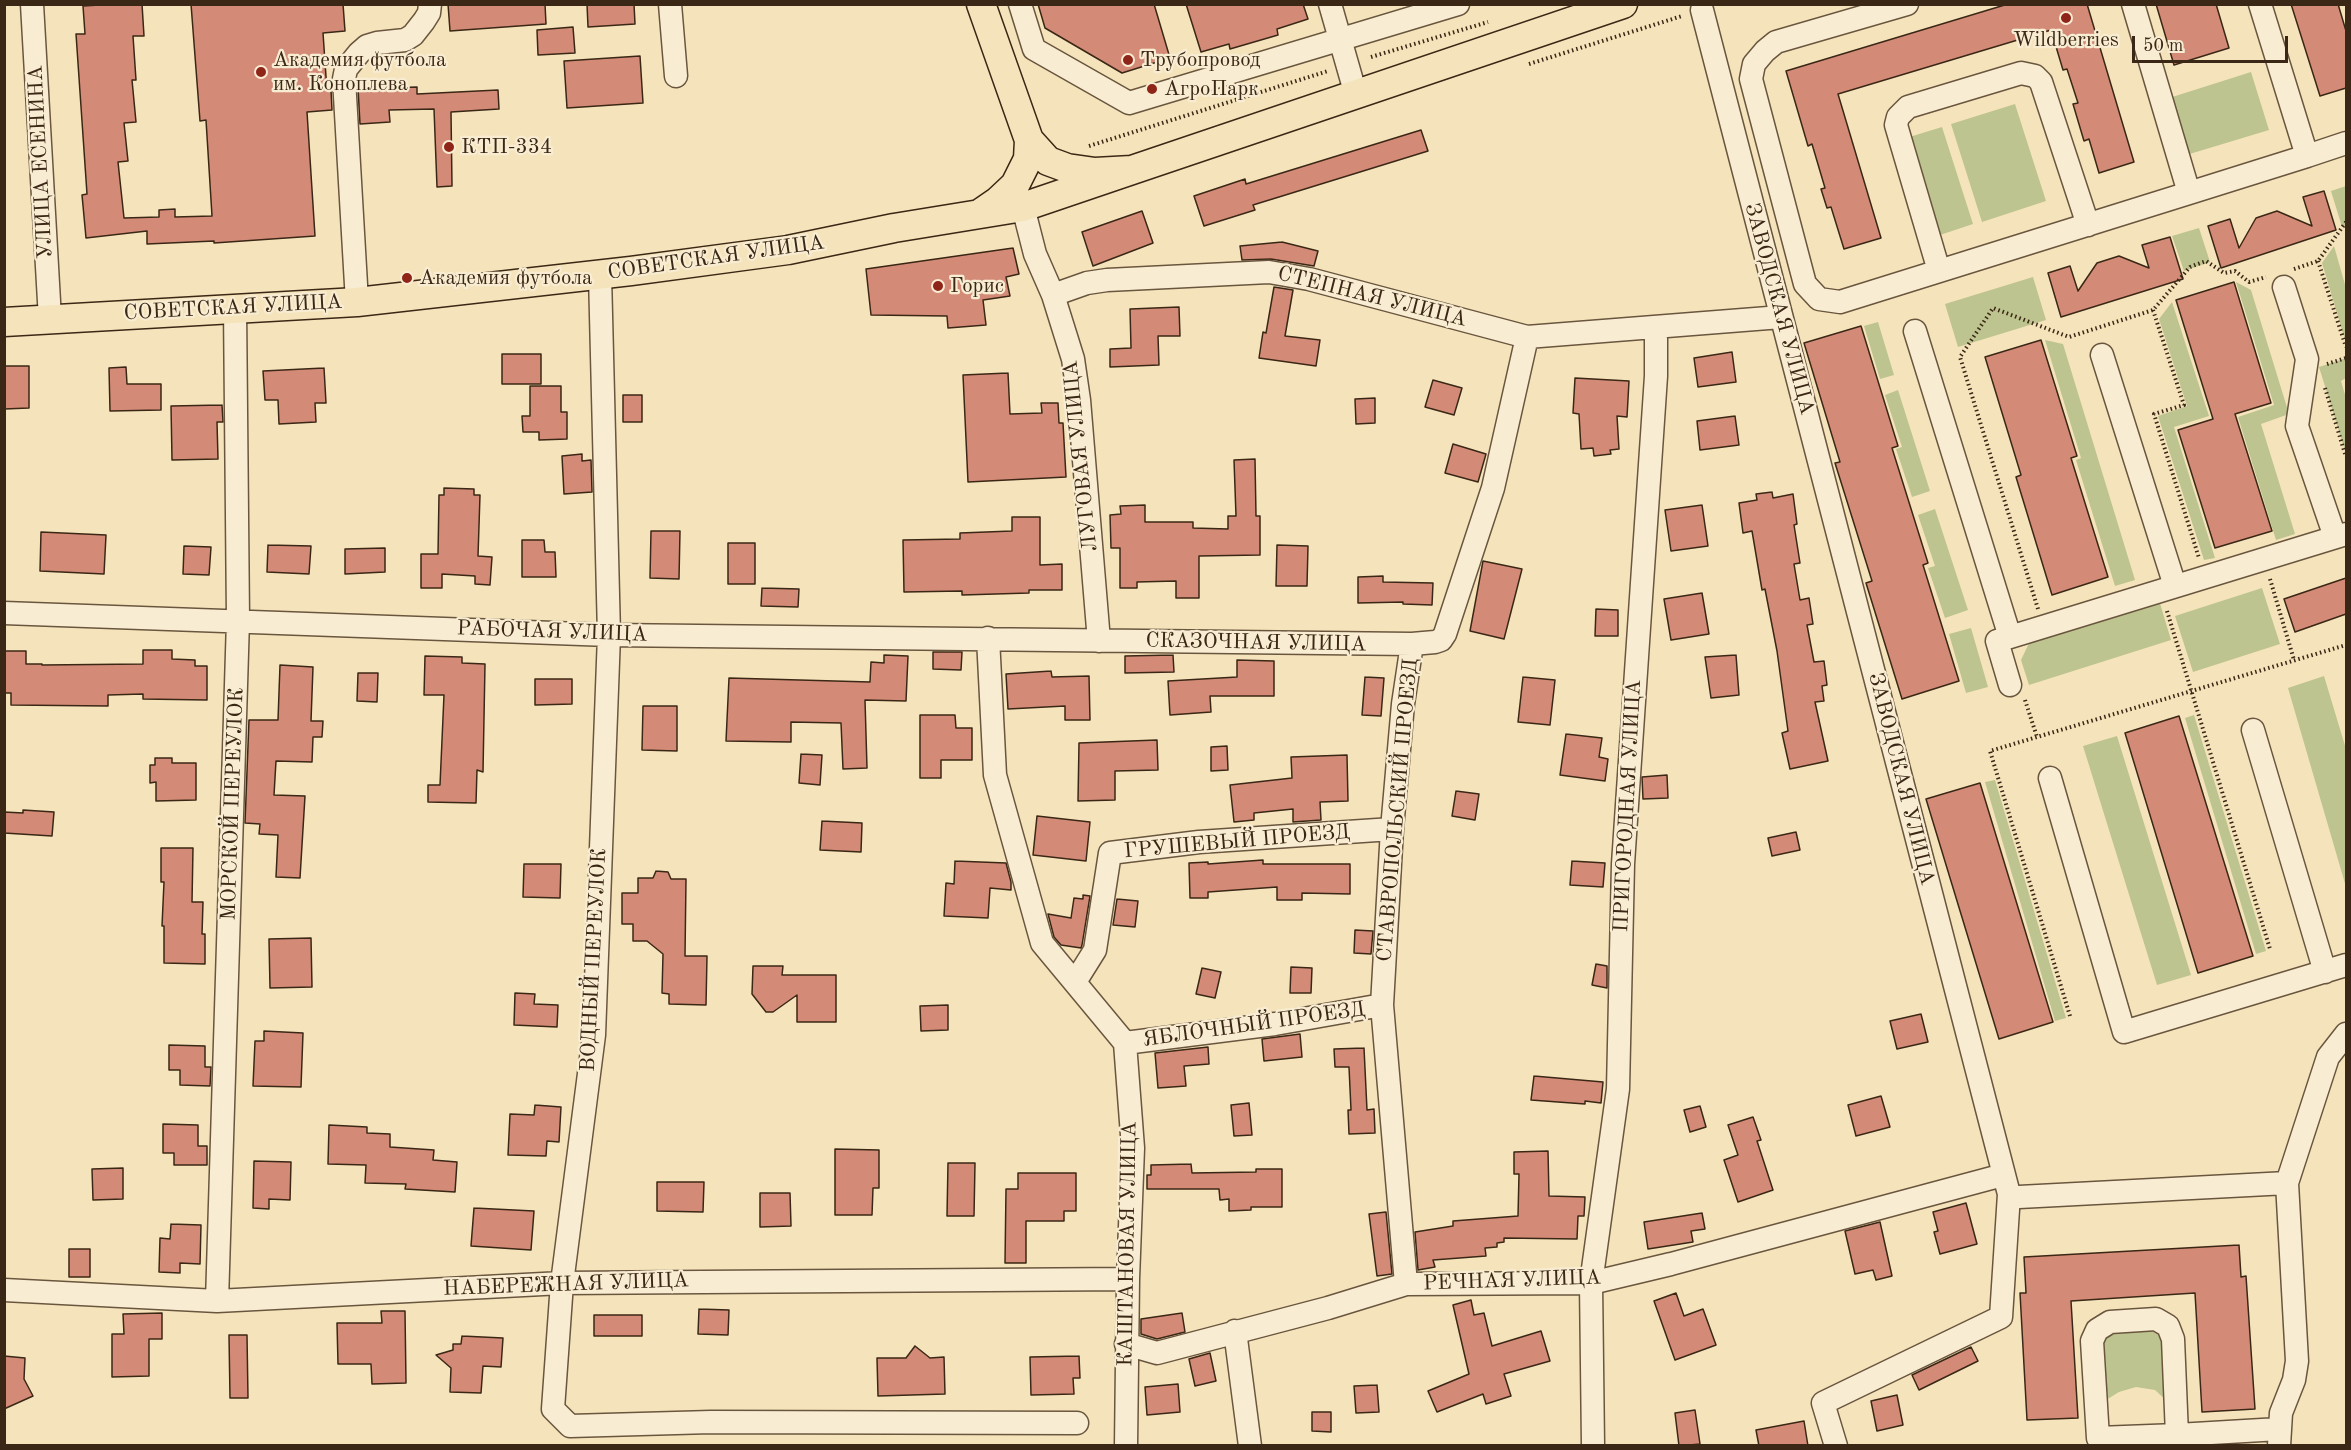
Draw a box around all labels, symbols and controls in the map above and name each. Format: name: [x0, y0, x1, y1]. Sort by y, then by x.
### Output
marker: Wildberries: [2059, 11, 2073, 25]
scale bar: [2135, 24, 2291, 62]
place label: Wildberries: [2013, 27, 2119, 53]
text: 50 m: [2143, 37, 2183, 55]
place label: Академия футбола им. Коноплева: [273, 47, 446, 97]
place label: Трубопровод: [1140, 47, 1260, 73]
marker: Трубопровод: [1121, 53, 1135, 67]
street label: УЛИЦА ЕСЕНИНА: [23, 64, 59, 260]
marker: Академия футбола им. Коноплева: [254, 65, 268, 79]
place label: АгроПарк: [1164, 76, 1259, 102]
marker: АгроПарк: [1145, 82, 1159, 96]
place label: КТП-334: [461, 134, 552, 160]
marker: КТП-334: [442, 140, 456, 154]
street label: ЗАВОДСКАЯ УЛИЦА: [1739, 200, 1819, 418]
street label: СОВЕТСКАЯ УЛИЦА: [606, 230, 826, 286]
street label: СТЕПНАЯ УЛИЦА: [1275, 261, 1469, 333]
place label: Академия футбола: [419, 265, 592, 291]
marker: Академия футбола: [400, 271, 414, 285]
place label: Горис: [950, 273, 1004, 299]
marker: Горис: [931, 279, 945, 293]
street label: СОВЕТСКАЯ УЛИЦА: [123, 290, 343, 326]
street label: ЛУГОВАЯ УЛИЦА: [1058, 359, 1104, 553]
street label: РАБОЧАЯ УЛИЦА: [456, 616, 648, 648]
street label: СКАЗОЧНАЯ УЛИЦА: [1145, 628, 1367, 658]
street label: СТАВРОПОЛЬСКИЙ ПРОЕЗД: [1372, 657, 1424, 963]
street label: ЗАВОДСКАЯ УЛИЦА: [1862, 670, 1940, 888]
street label: ПРИГОРОДНАЯ УЛИЦА: [1609, 679, 1647, 933]
street label: МОРСКОЙ ПЕРЕУЛОК: [216, 687, 250, 921]
street label: ГРУШЕВЫЙ ПРОЕЗД: [1123, 820, 1351, 864]
street label: ВОДНЫЙ ПЕРЕУЛОК: [576, 848, 612, 1072]
street label: ЯБЛОЧНЫЙ ПРОЕЗД: [1141, 997, 1367, 1053]
street label: КАШТАНОВАЯ УЛИЦА: [1113, 1121, 1143, 1367]
street label: РЕЧНАЯ УЛИЦА: [1423, 1265, 1601, 1297]
street label: НАБЕРЕЖНАЯ УЛИЦА: [443, 1268, 689, 1302]

